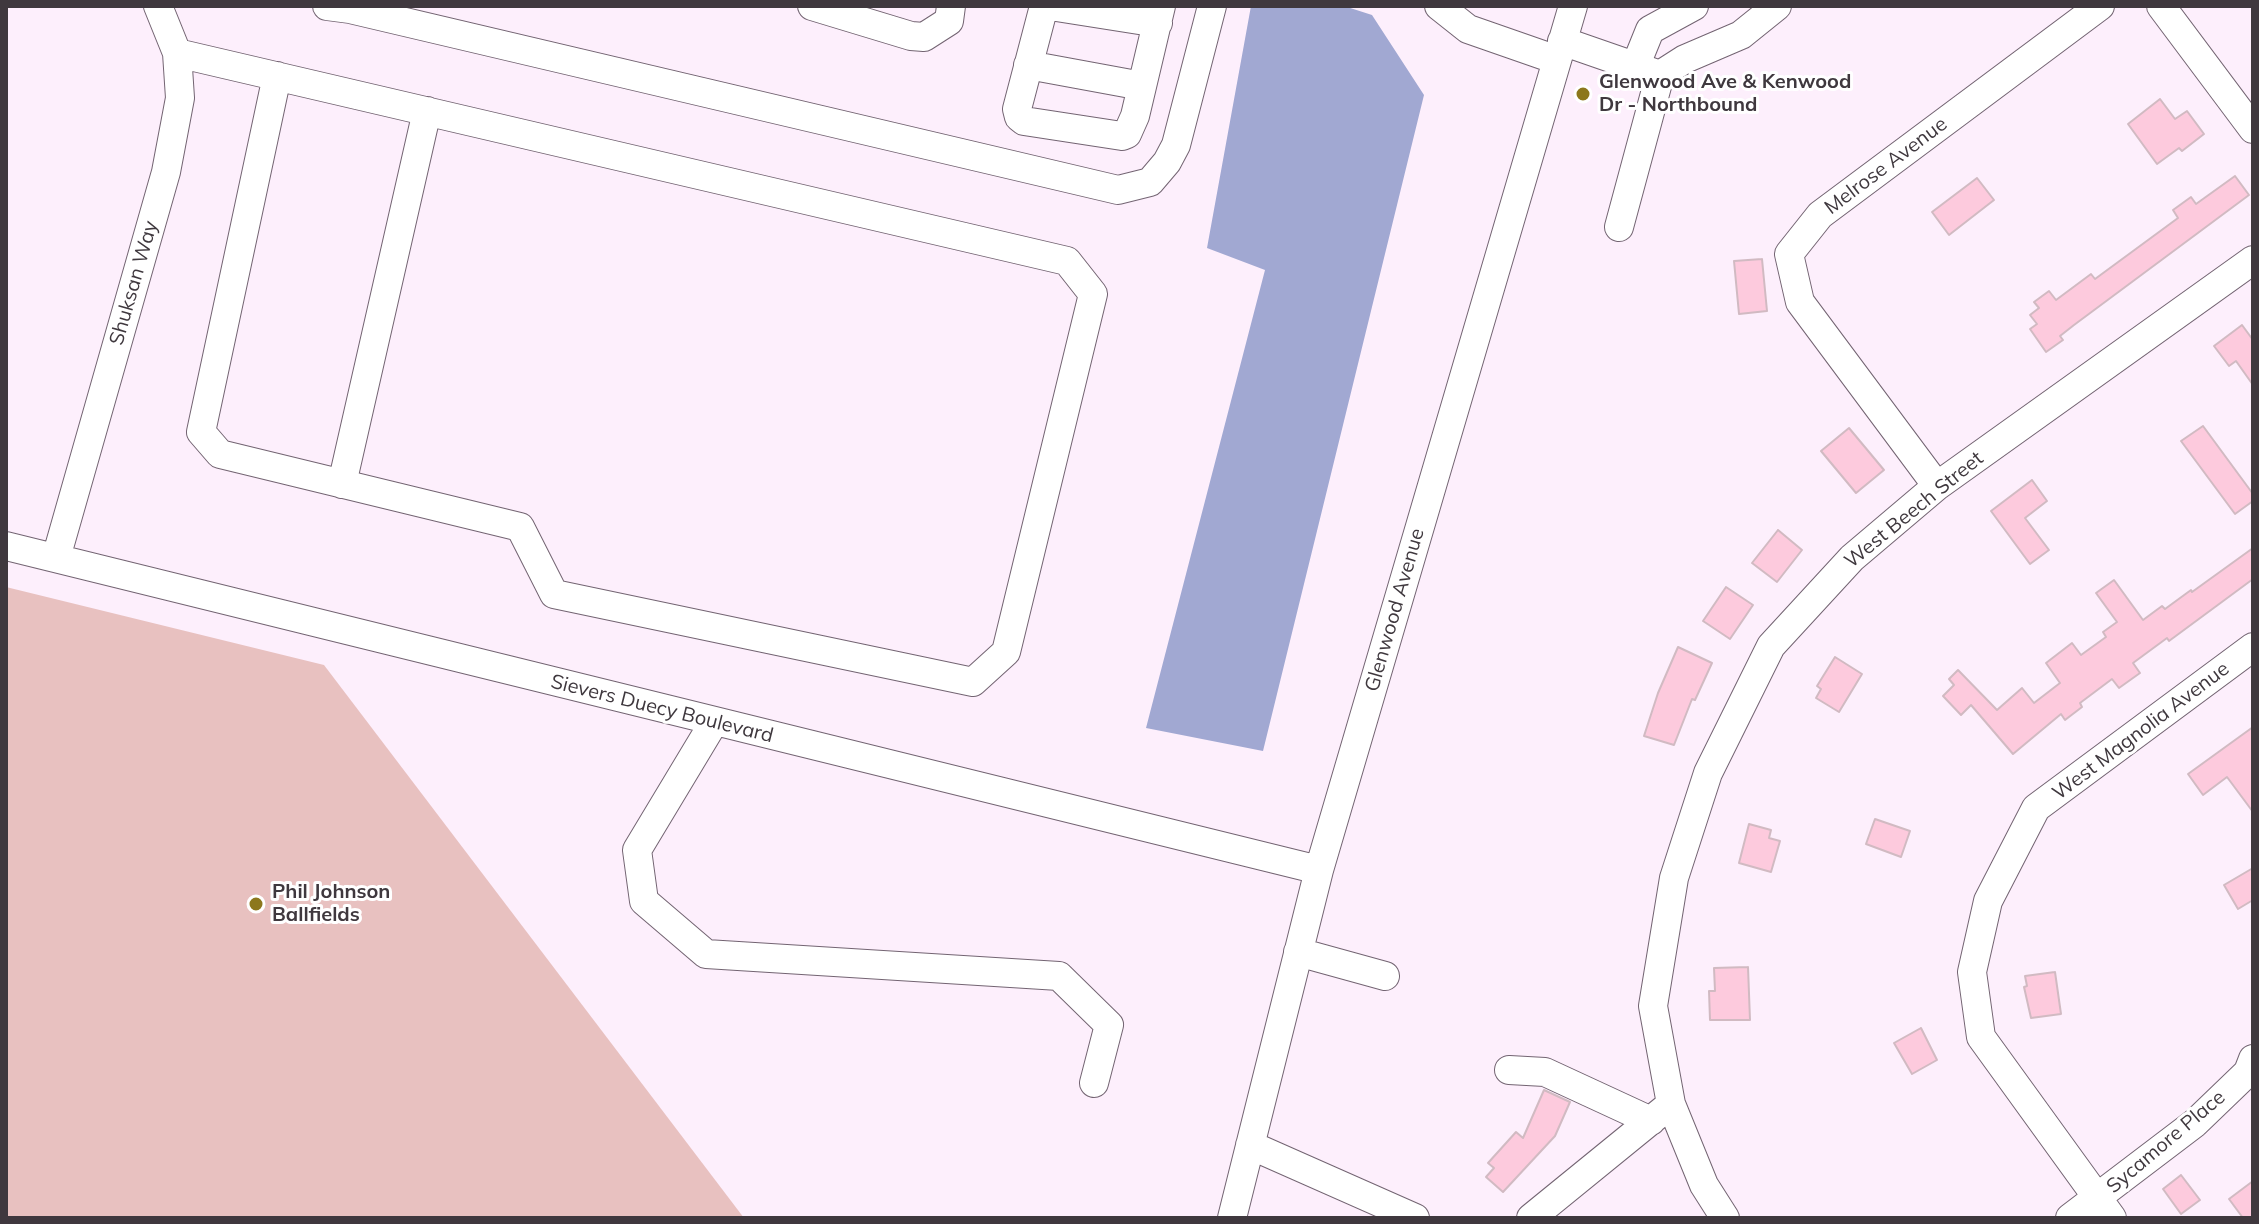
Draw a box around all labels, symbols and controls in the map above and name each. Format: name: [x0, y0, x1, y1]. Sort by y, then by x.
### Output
place label: Glenwood Ave & Kenwood Dr - Northbound: [1599, 70, 1851, 117]
marker: Glenwood Ave & Kenwood Dr - Northbound: [1574, 85, 1592, 103]
street label: Melrose Avenue: [1820, 112, 1952, 220]
street label: Shuksan Way: [105, 218, 163, 348]
street label: West Beech Street: [1840, 447, 1988, 573]
street label: Glenwood Avenue: [1360, 526, 1430, 694]
street label: West Magnolia Avenue: [2048, 657, 2234, 805]
street label: Sievers Duecy Boulevard: [548, 670, 776, 748]
place label: Phil Johnson Ballfields: [272, 880, 390, 927]
marker: Phil Johnson Ballfields: [247, 895, 265, 913]
street label: Sycamore Place: [2102, 1085, 2230, 1199]

